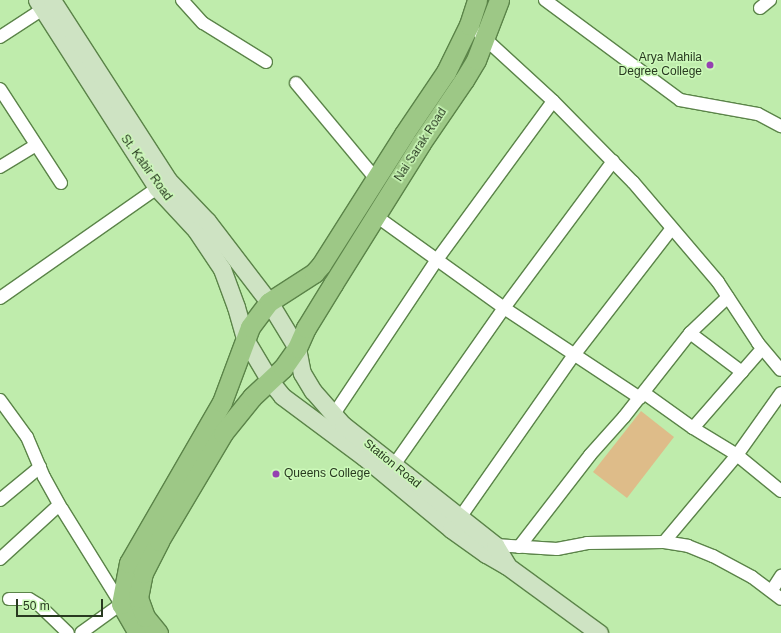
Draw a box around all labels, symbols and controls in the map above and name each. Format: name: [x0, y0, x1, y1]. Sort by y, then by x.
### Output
place label: Arya Mahila Degree College: [619, 51, 702, 79]
marker: Arya Mahila Degree College: [705, 60, 715, 70]
street label: Nai Sarak Road: [392, 106, 450, 184]
street label: St. Kabir Road: [117, 132, 175, 204]
street label: Station Road: [361, 437, 423, 491]
place label: Queens College: [284, 467, 370, 481]
marker: Queens College: [271, 469, 281, 479]
scale bar: [18, 591, 105, 617]
text: 50 m: [23, 599, 50, 613]

